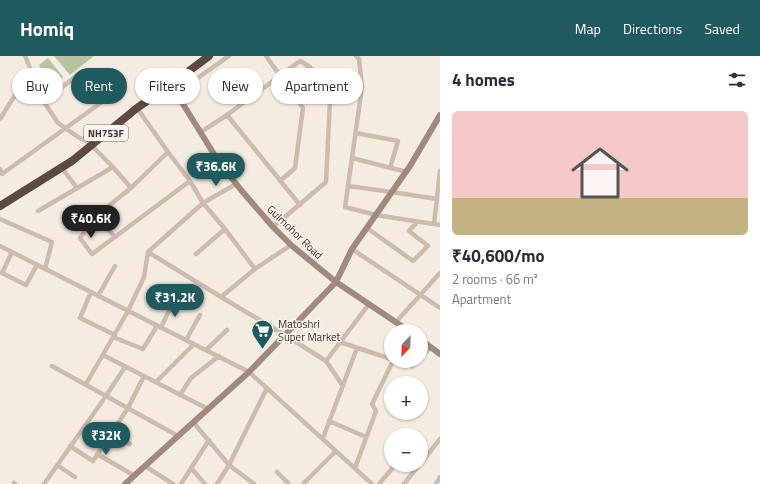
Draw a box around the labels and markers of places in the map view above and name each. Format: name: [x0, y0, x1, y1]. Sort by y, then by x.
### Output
pin: ₹36.6K: [183, 153, 249, 187]
pin: ₹40.6K: [58, 205, 124, 239]
pin: ₹31.2K: [142, 284, 208, 318]
place label: Matoshri Super Market: [278, 316, 341, 345]
supermarket icon: Matoshri Super Market: [249, 317, 275, 350]
pin: ₹32K: [82, 422, 130, 456]

